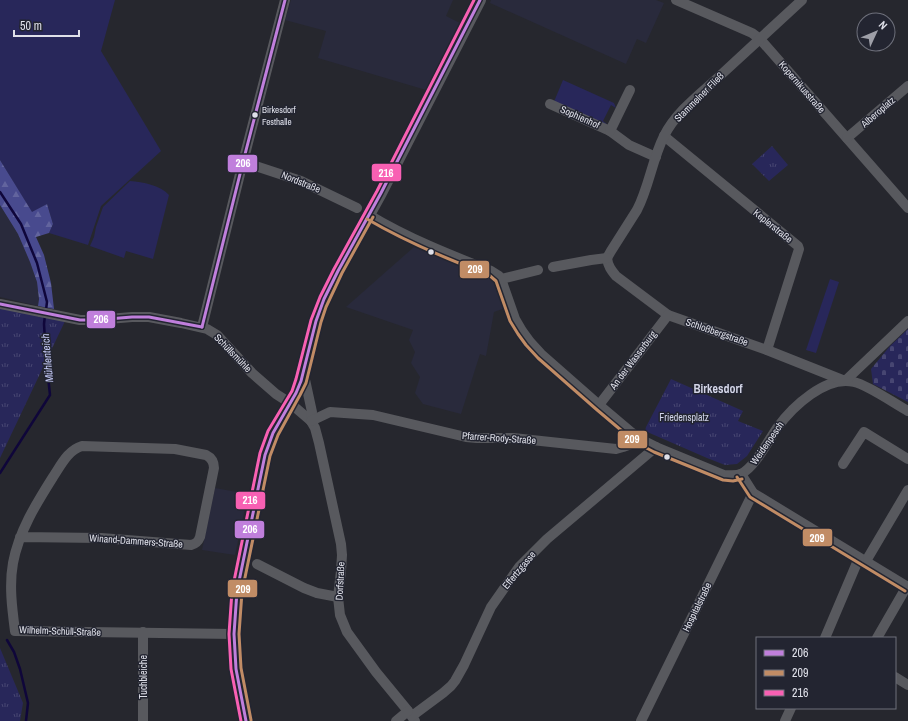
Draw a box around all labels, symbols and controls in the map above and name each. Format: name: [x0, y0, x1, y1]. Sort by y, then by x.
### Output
scale bar: [14, 12, 79, 38]
north arrow: [856, 12, 896, 52]
text: 50 m: [20, 18, 42, 34]
text: N: [876, 18, 890, 32]
street label: Kopernikusstraße: [776, 58, 828, 116]
street label: Stammelner Fließ: [671, 69, 727, 125]
street label: Alberoplatz: [857, 94, 898, 131]
street label: Sophienhof: [558, 103, 602, 132]
place label: Birkesdorf Festhalle: [262, 104, 297, 128]
marker: Birkesdorf Festhalle: [250, 110, 260, 120]
line badge: 206: [227, 154, 258, 173]
text: 206: [235, 156, 251, 170]
line badge: 216: [371, 163, 402, 182]
text: 216: [378, 166, 394, 180]
street label: Nordstraße: [280, 168, 323, 196]
street label: Keplerstraße: [751, 206, 796, 246]
unlabelled marker: [426, 247, 436, 257]
line badge: 209: [459, 260, 490, 279]
text: 209: [467, 262, 483, 276]
line badge: 206: [86, 310, 116, 329]
text: 206: [93, 312, 109, 326]
street label: Schloßbergstraße: [684, 315, 750, 349]
street label: An der Wasserburg: [606, 328, 660, 393]
street label: Schüllsmühle: [211, 331, 255, 375]
water label: Mühlenteich: [38, 333, 56, 383]
district label: Birkesdorf: [693, 381, 743, 397]
park label: Friedensplatz: [659, 411, 709, 424]
street label: Weidenpesch: [747, 419, 787, 467]
street label: Pfarrer-Rody-Straße: [461, 429, 537, 447]
line badge: 209: [617, 430, 648, 449]
text: 209: [624, 432, 640, 446]
unlabelled marker: [662, 452, 672, 462]
line badge: 216: [235, 491, 266, 510]
text: 216: [242, 493, 258, 507]
line badge: 206: [234, 520, 265, 539]
text: 206: [242, 522, 258, 536]
line badge: 209: [802, 528, 833, 547]
street label: Winand-Dammers-Straße: [89, 531, 184, 551]
text: 209: [809, 531, 825, 545]
street label: Effertzgasse: [499, 548, 539, 592]
street label: Dorfstraße: [332, 561, 348, 601]
line badge: 209: [227, 579, 258, 598]
street label: Hospitalstraße: [679, 580, 715, 634]
text: 209: [235, 582, 251, 596]
street label: Wilhelm-Schüll-Straße: [19, 623, 102, 639]
legend: [756, 637, 896, 709]
text: 206: [792, 645, 808, 661]
street label: Tuchbleiche: [137, 655, 150, 699]
text: 209: [792, 665, 808, 681]
text: 216: [792, 685, 808, 701]

